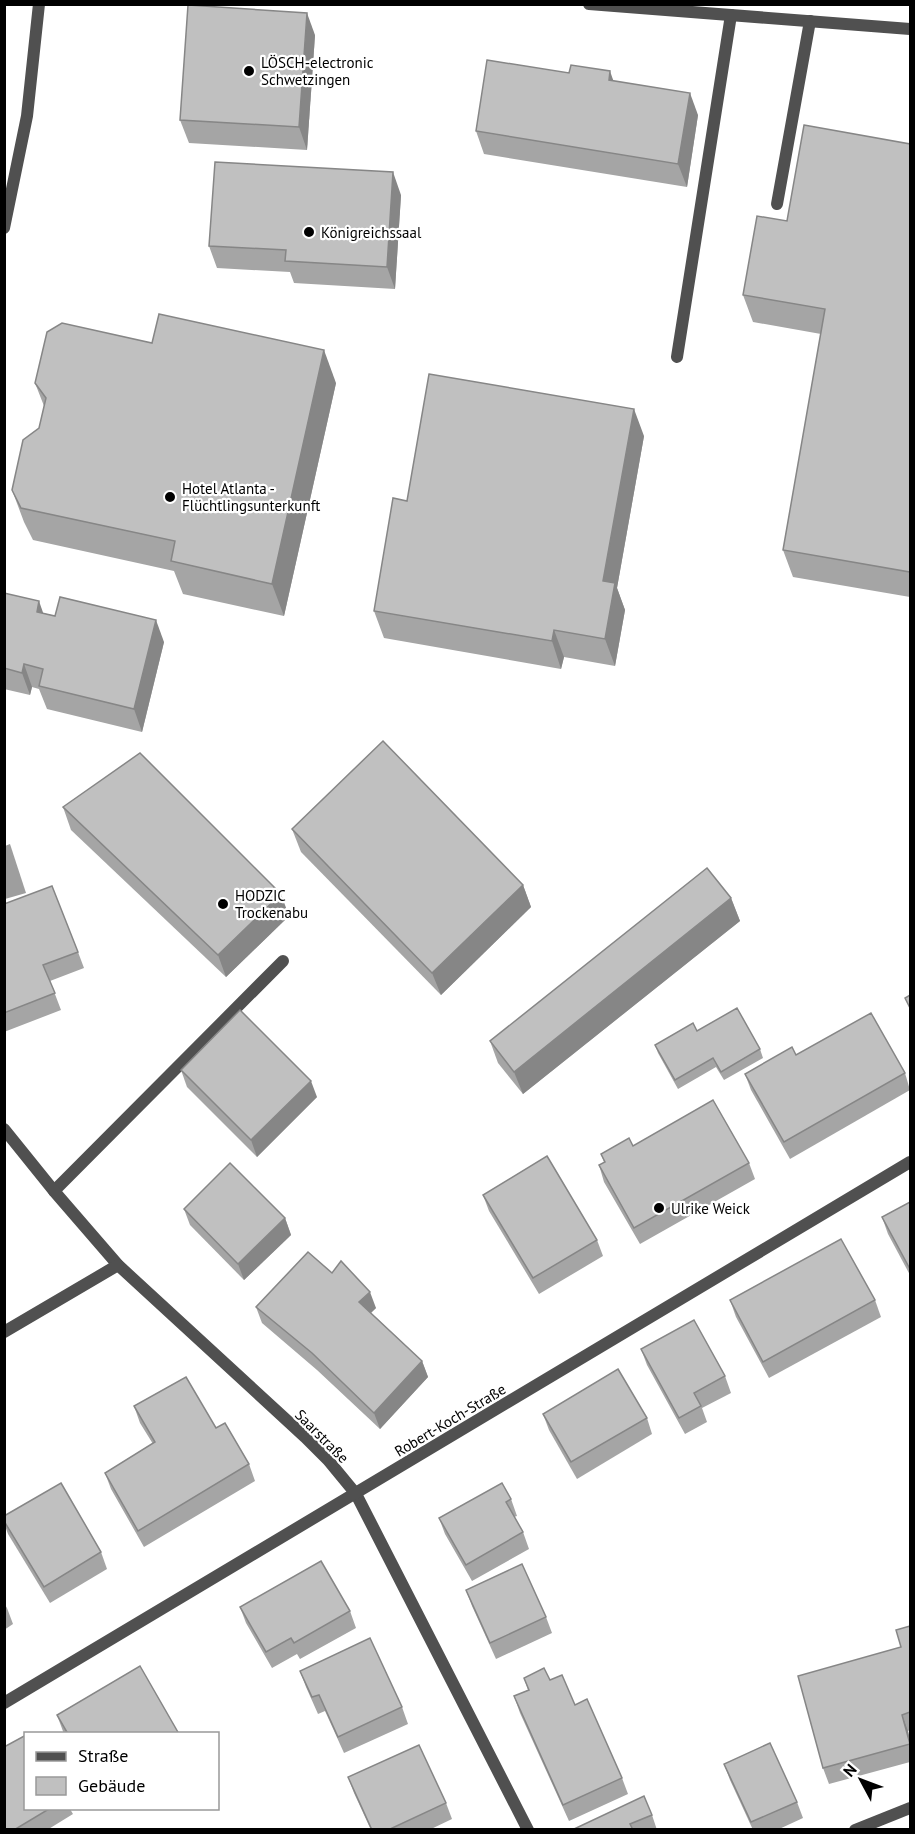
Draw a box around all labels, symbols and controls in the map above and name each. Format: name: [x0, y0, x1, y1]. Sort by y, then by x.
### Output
place label: LÖSCH-electronic Schwetzingen: [261, 53, 374, 89]
marker: LÖSCH-electronic Schwetzingen: [242, 64, 256, 78]
place label: Königreichssaal: [321, 223, 422, 242]
marker: Königreichssaal: [302, 225, 316, 239]
place label: Hotel Atlanta - Flüchtlingsunterkunft: [182, 479, 320, 515]
marker: Hotel Atlanta - Flüchtlingsunterkunft: [163, 490, 177, 504]
place label: HODZIC Trockenabu: [235, 886, 308, 922]
marker: HODZIC Trockenabu: [216, 897, 230, 911]
place label: Ulrike Weick: [671, 1199, 751, 1218]
marker: Ulrike Weick: [652, 1201, 666, 1215]
street label: Robert-Koch-Straße: [391, 1379, 509, 1461]
street label: Saarstraße: [291, 1405, 353, 1467]
legend: [24, 1732, 219, 1810]
text: Straße: [78, 1744, 129, 1767]
north arrow: [831, 1750, 891, 1810]
text: N: [839, 1760, 861, 1781]
text: Gebäude: [78, 1774, 145, 1797]

